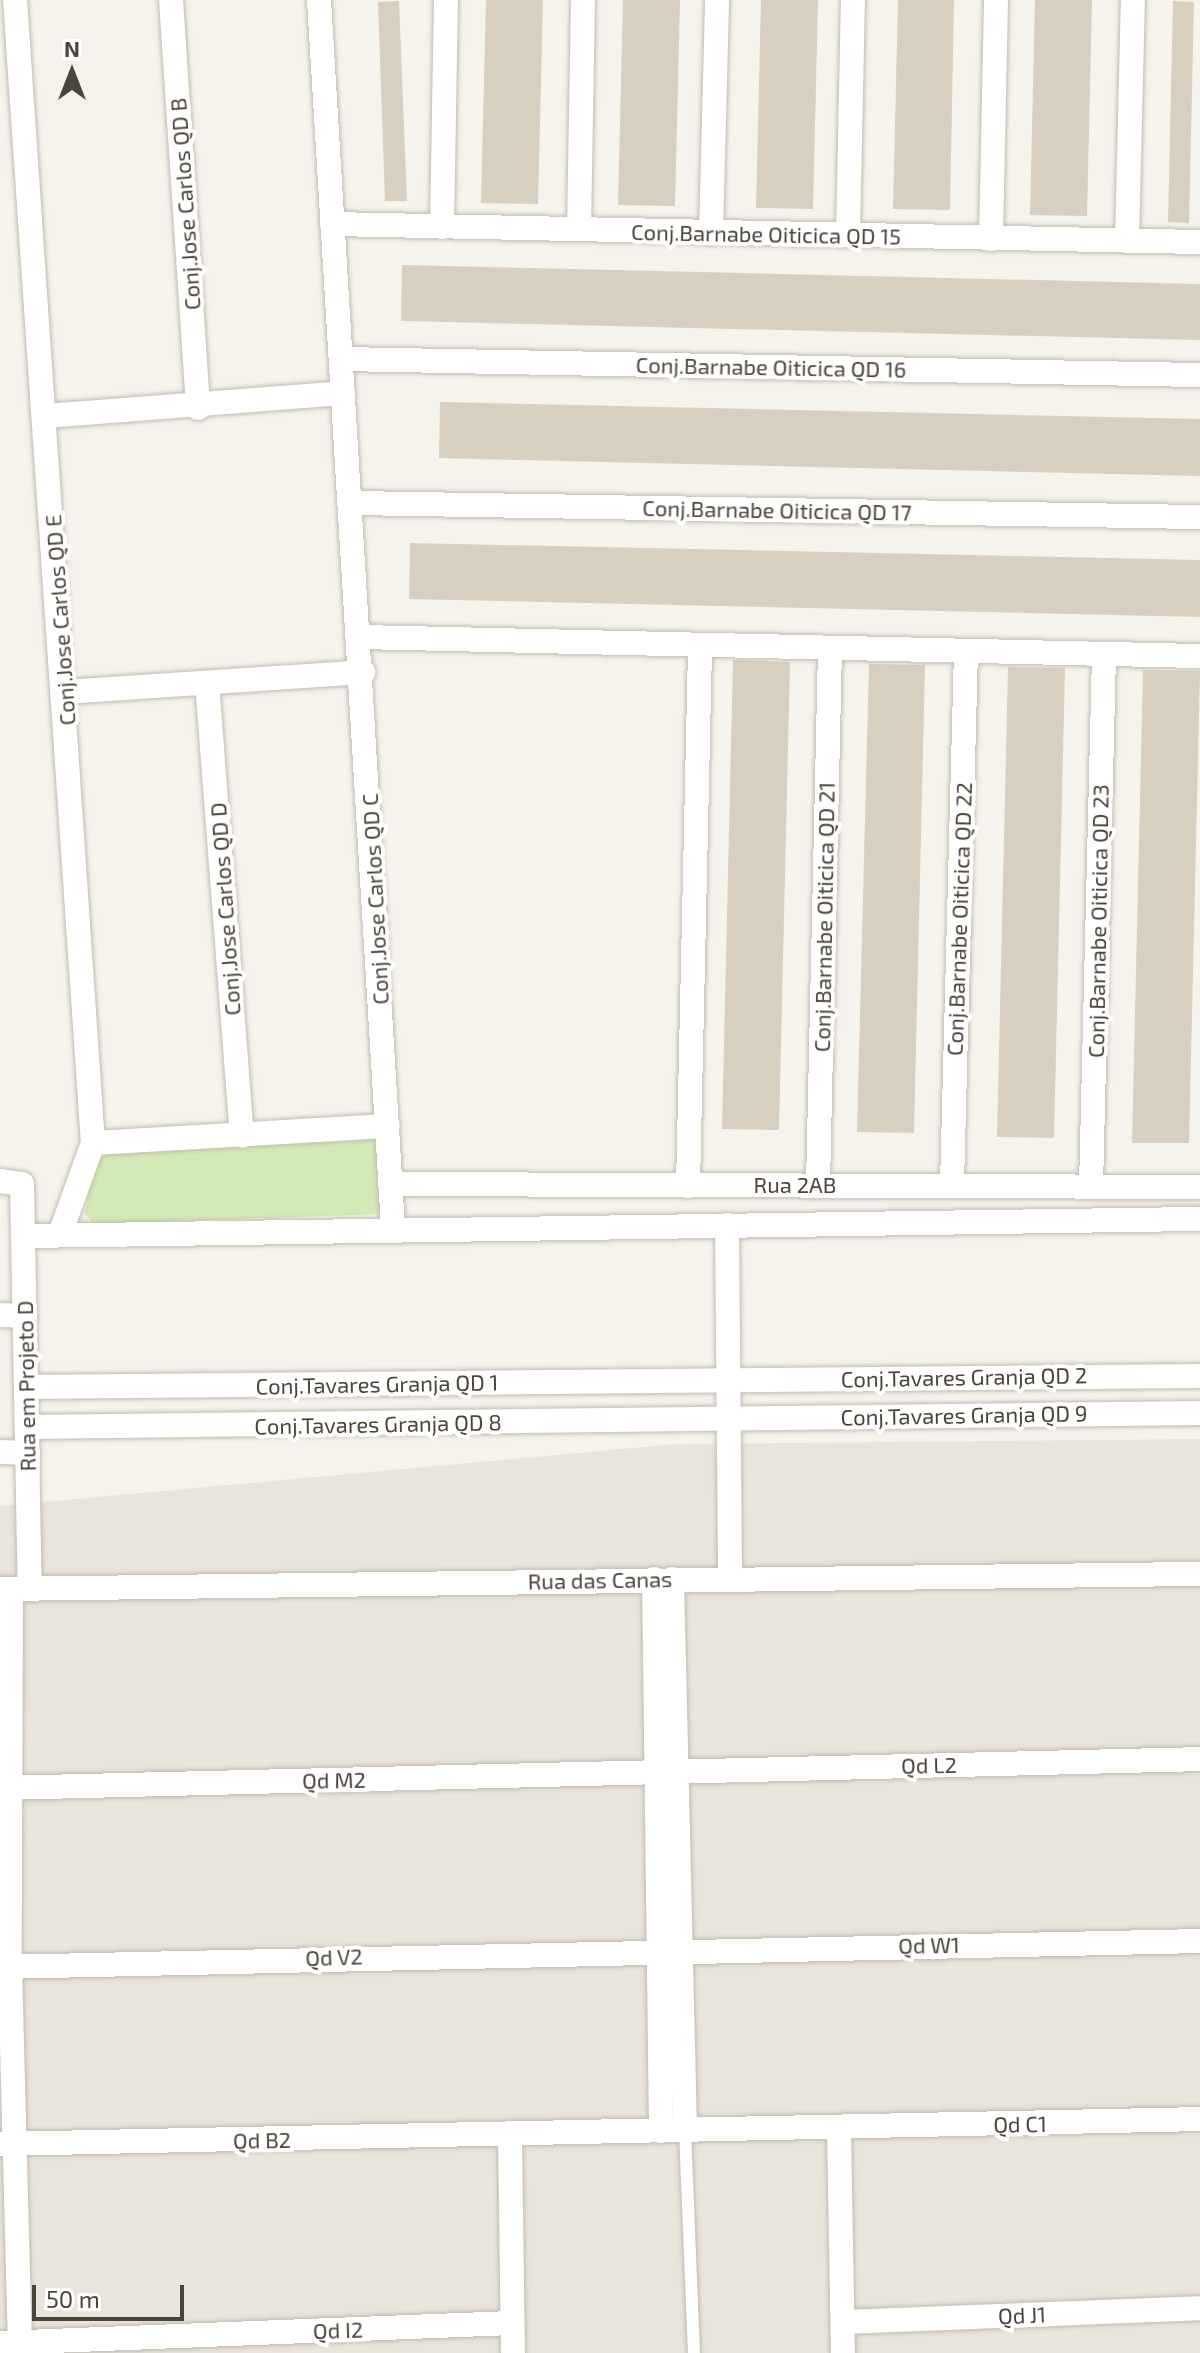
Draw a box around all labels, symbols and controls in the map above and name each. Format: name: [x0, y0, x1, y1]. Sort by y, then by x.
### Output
north arrow: [32, 32, 112, 112]
text: N: [64, 35, 80, 61]
street label: Conj.Jose Carlos QD B: [164, 97, 206, 311]
street label: Conj.Barnabe Oiticica QD 15: [631, 218, 901, 250]
street label: Conj.Barnabe Oiticica QD 16: [636, 351, 906, 383]
street label: Conj.Barnabe Oiticica QD 17: [642, 494, 912, 526]
street label: Conj.Jose Carlos QD E: [39, 514, 81, 726]
street label: Conj.Barnabe Oiticica QD 21: [808, 782, 840, 1052]
street label: Conj.Barnabe Oiticica QD 22: [941, 782, 977, 1056]
street label: Conj.Barnabe Oiticica QD 23: [1082, 784, 1114, 1058]
street label: Conj.Jose Carlos QD C: [356, 793, 394, 1005]
street label: Conj.Jose Carlos QD D: [204, 802, 246, 1016]
street label: Rua 2AB: [754, 1172, 836, 1198]
street label: Rua em Projeto D: [11, 1300, 41, 1472]
street label: Conj.Tavares Granja QD 2: [841, 1362, 1087, 1392]
street label: Conj.Tavares Granja QD 1: [255, 1369, 499, 1399]
street label: Conj.Tavares Granja QD 9: [840, 1400, 1088, 1430]
street label: Conj.Tavares Granja QD 8: [254, 1409, 502, 1439]
street label: Rua das Canas: [528, 1566, 672, 1594]
street label: Qd L2: [901, 1751, 957, 1779]
street label: Qd M2: [302, 1766, 366, 1794]
street label: Qd W1: [898, 1931, 960, 1959]
street label: Qd V2: [305, 1943, 363, 1971]
street label: Qd C1: [993, 2110, 1047, 2138]
street label: Qd B2: [233, 2126, 291, 2154]
scale bar: [36, 2269, 188, 2319]
text: 50 m: [46, 2284, 100, 2313]
street label: Qd J1: [997, 2301, 1047, 2329]
street label: Qd I2: [312, 2316, 364, 2344]

